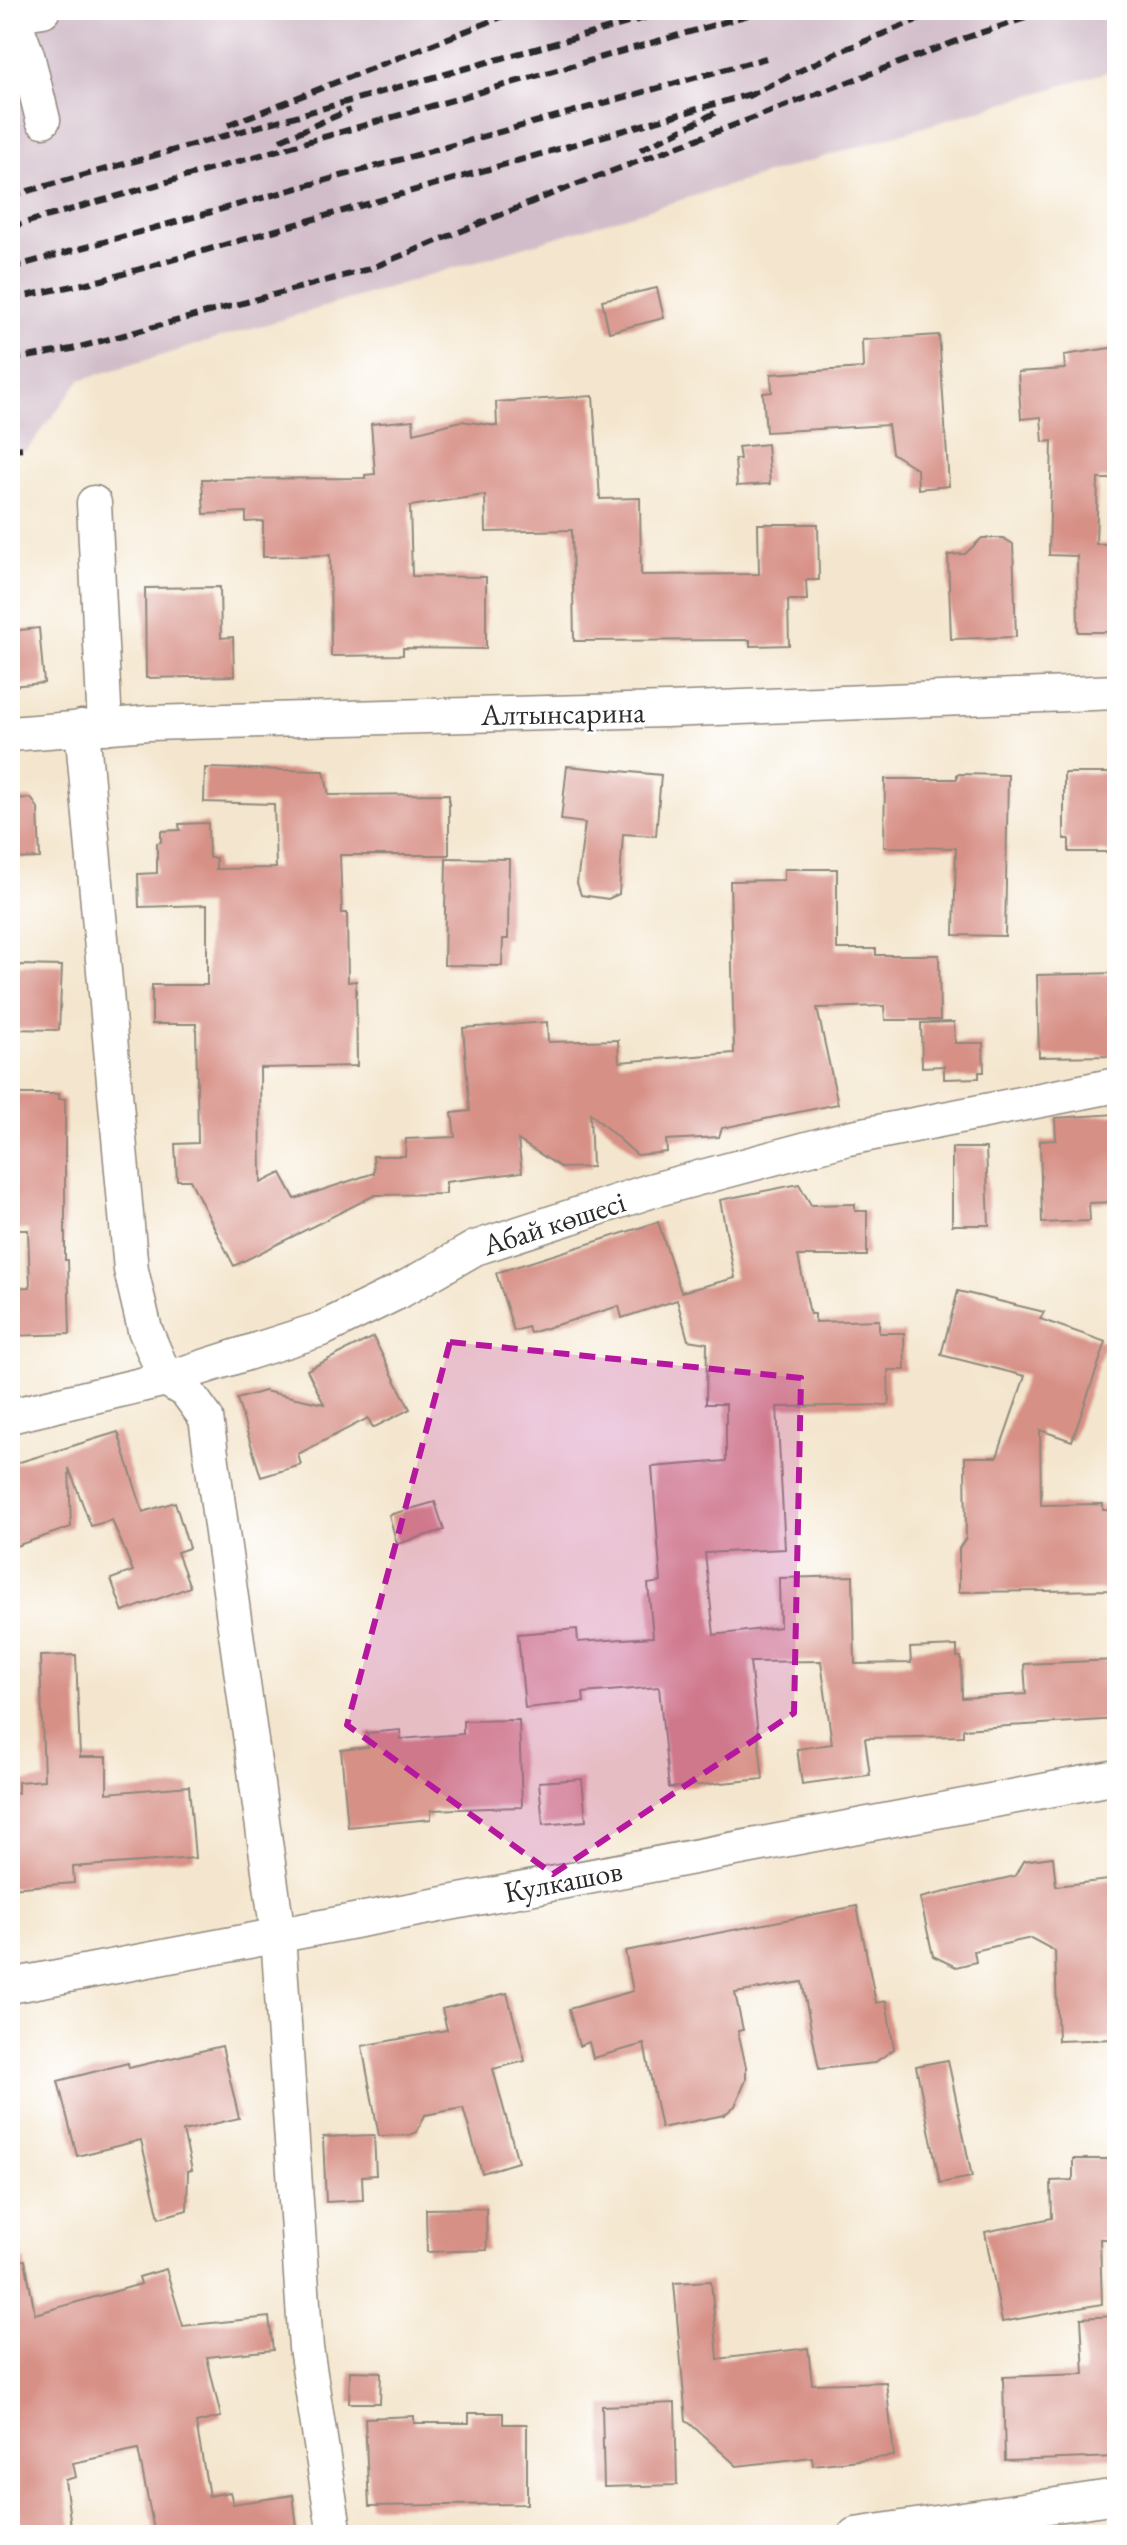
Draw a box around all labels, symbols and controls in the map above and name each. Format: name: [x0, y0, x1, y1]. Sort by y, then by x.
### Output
street label: Алтынсарина: [480, 692, 645, 734]
street label: Абай көшесі: [477, 1182, 630, 1265]
street label: Кулкашов: [501, 1850, 625, 1912]

